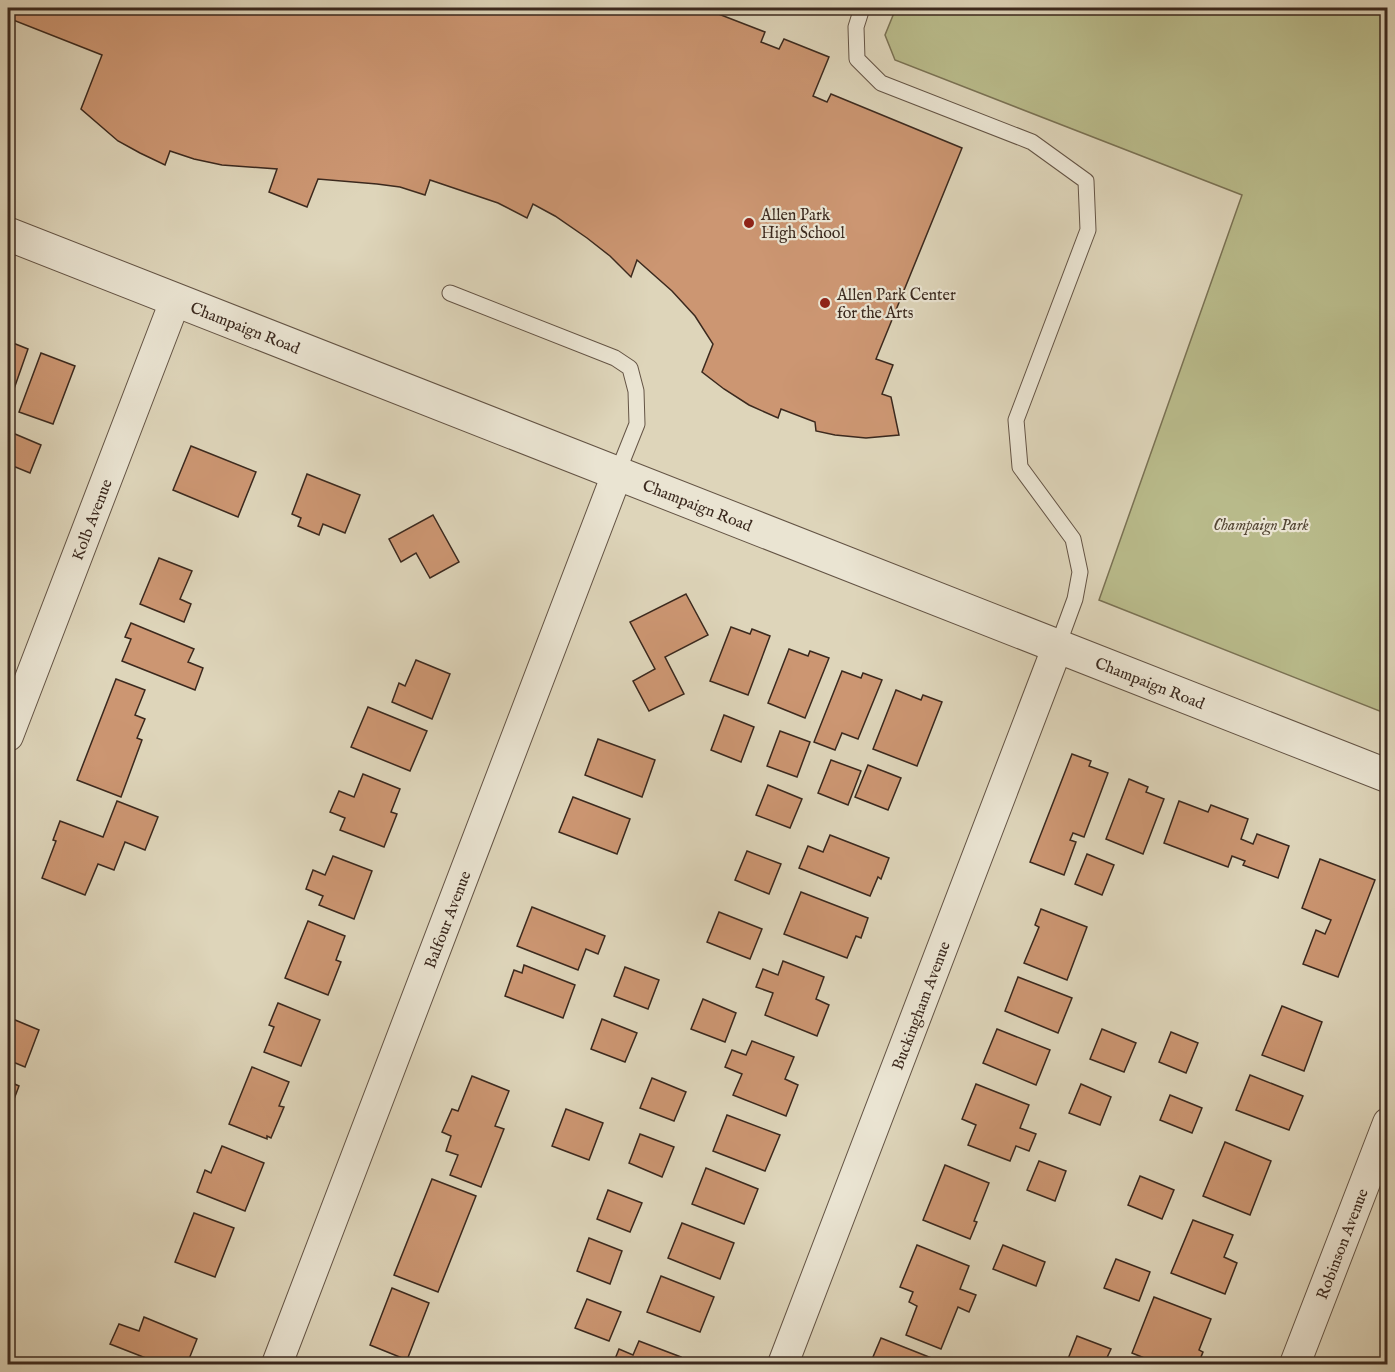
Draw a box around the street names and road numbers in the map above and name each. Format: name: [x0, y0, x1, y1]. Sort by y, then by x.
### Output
street label: Champaign Road: [187, 299, 303, 360]
street label: Champaign Road: [639, 476, 755, 537]
street label: Kolb Avenue: [68, 477, 118, 564]
street label: Champaign Road: [1092, 654, 1207, 715]
street label: Balfour Avenue: [421, 868, 476, 972]
street label: Buckingham Avenue: [888, 939, 956, 1073]
street label: Robinson Avenue: [1313, 1186, 1374, 1303]

